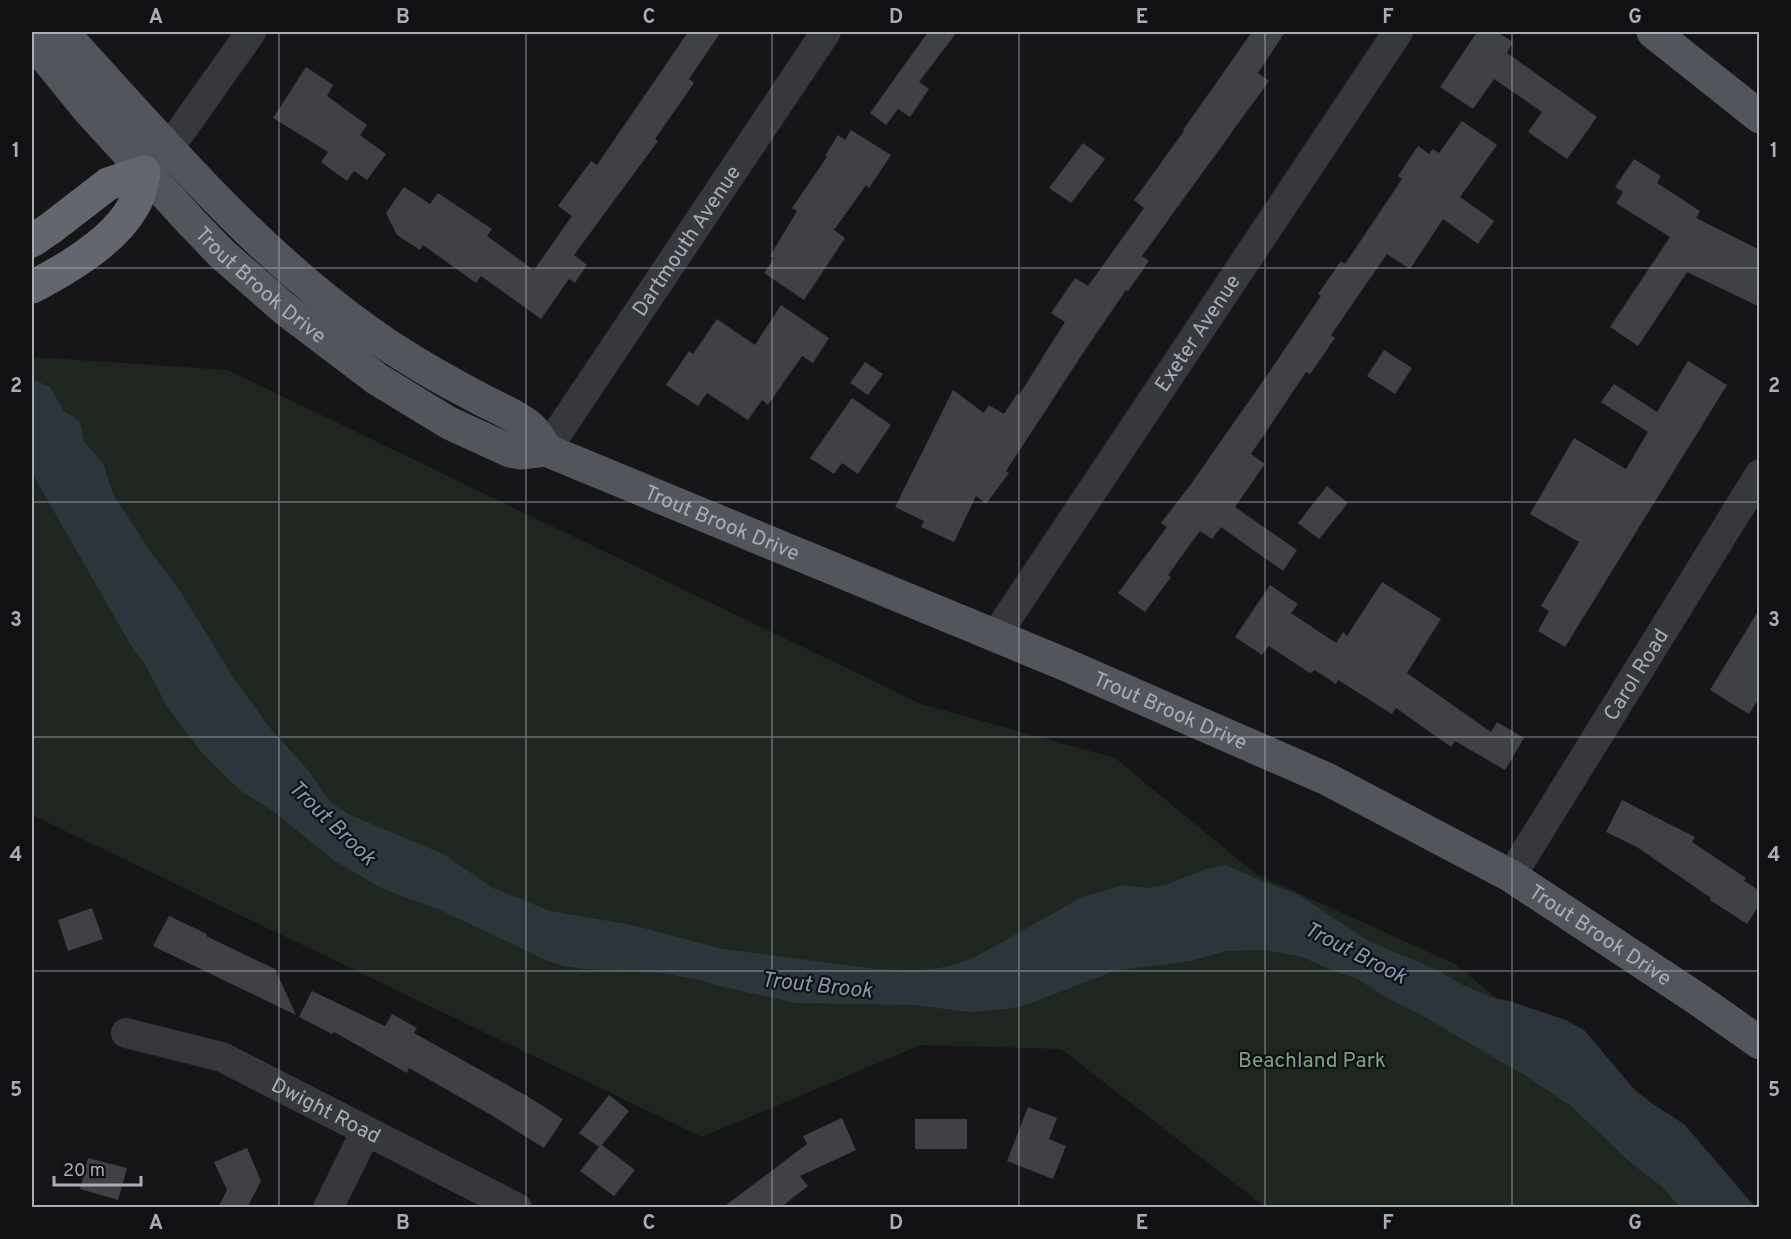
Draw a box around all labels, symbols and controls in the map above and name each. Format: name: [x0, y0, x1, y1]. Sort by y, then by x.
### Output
text: A: [149, 5, 163, 31]
text: B: [396, 5, 410, 31]
text: C: [643, 5, 655, 31]
text: D: [889, 5, 903, 31]
text: E: [1136, 5, 1148, 31]
text: F: [1382, 5, 1394, 31]
text: G: [1628, 5, 1642, 31]
text: 1: [12, 139, 20, 165]
text: 1: [1770, 139, 1778, 165]
street label: Dartmouth Avenue: [627, 161, 748, 322]
street label: Trout Brook Drive: [188, 222, 331, 351]
street label: Exeter Avenue: [1150, 270, 1247, 398]
text: 2: [10, 374, 22, 400]
text: 2: [1768, 374, 1780, 400]
street label: Trout Brook Drive: [640, 480, 803, 568]
text: 3: [10, 608, 22, 634]
text: 3: [1768, 608, 1780, 634]
street label: Carol Road: [1598, 624, 1676, 726]
street label: Trout Brook Drive: [1088, 666, 1251, 757]
water label: Trout Brook: [282, 775, 381, 873]
text: 4: [10, 843, 22, 869]
text: 4: [1768, 843, 1780, 869]
street label: Trout Brook Drive: [1523, 879, 1676, 993]
water label: Trout Brook: [1299, 917, 1411, 992]
water label: Trout Brook: [760, 967, 874, 1006]
park label: Beachland Park: [1238, 1048, 1386, 1075]
street label: Dwight Road: [266, 1072, 385, 1151]
text: 5: [10, 1078, 22, 1104]
text: 5: [1768, 1078, 1780, 1104]
scale bar: [54, 1149, 141, 1187]
text: 20 m: [63, 1160, 105, 1183]
text: A: [149, 1211, 163, 1237]
text: B: [396, 1211, 410, 1237]
text: C: [643, 1211, 655, 1237]
text: D: [889, 1211, 903, 1237]
text: E: [1136, 1211, 1148, 1237]
text: F: [1382, 1211, 1394, 1237]
text: G: [1628, 1211, 1642, 1237]

